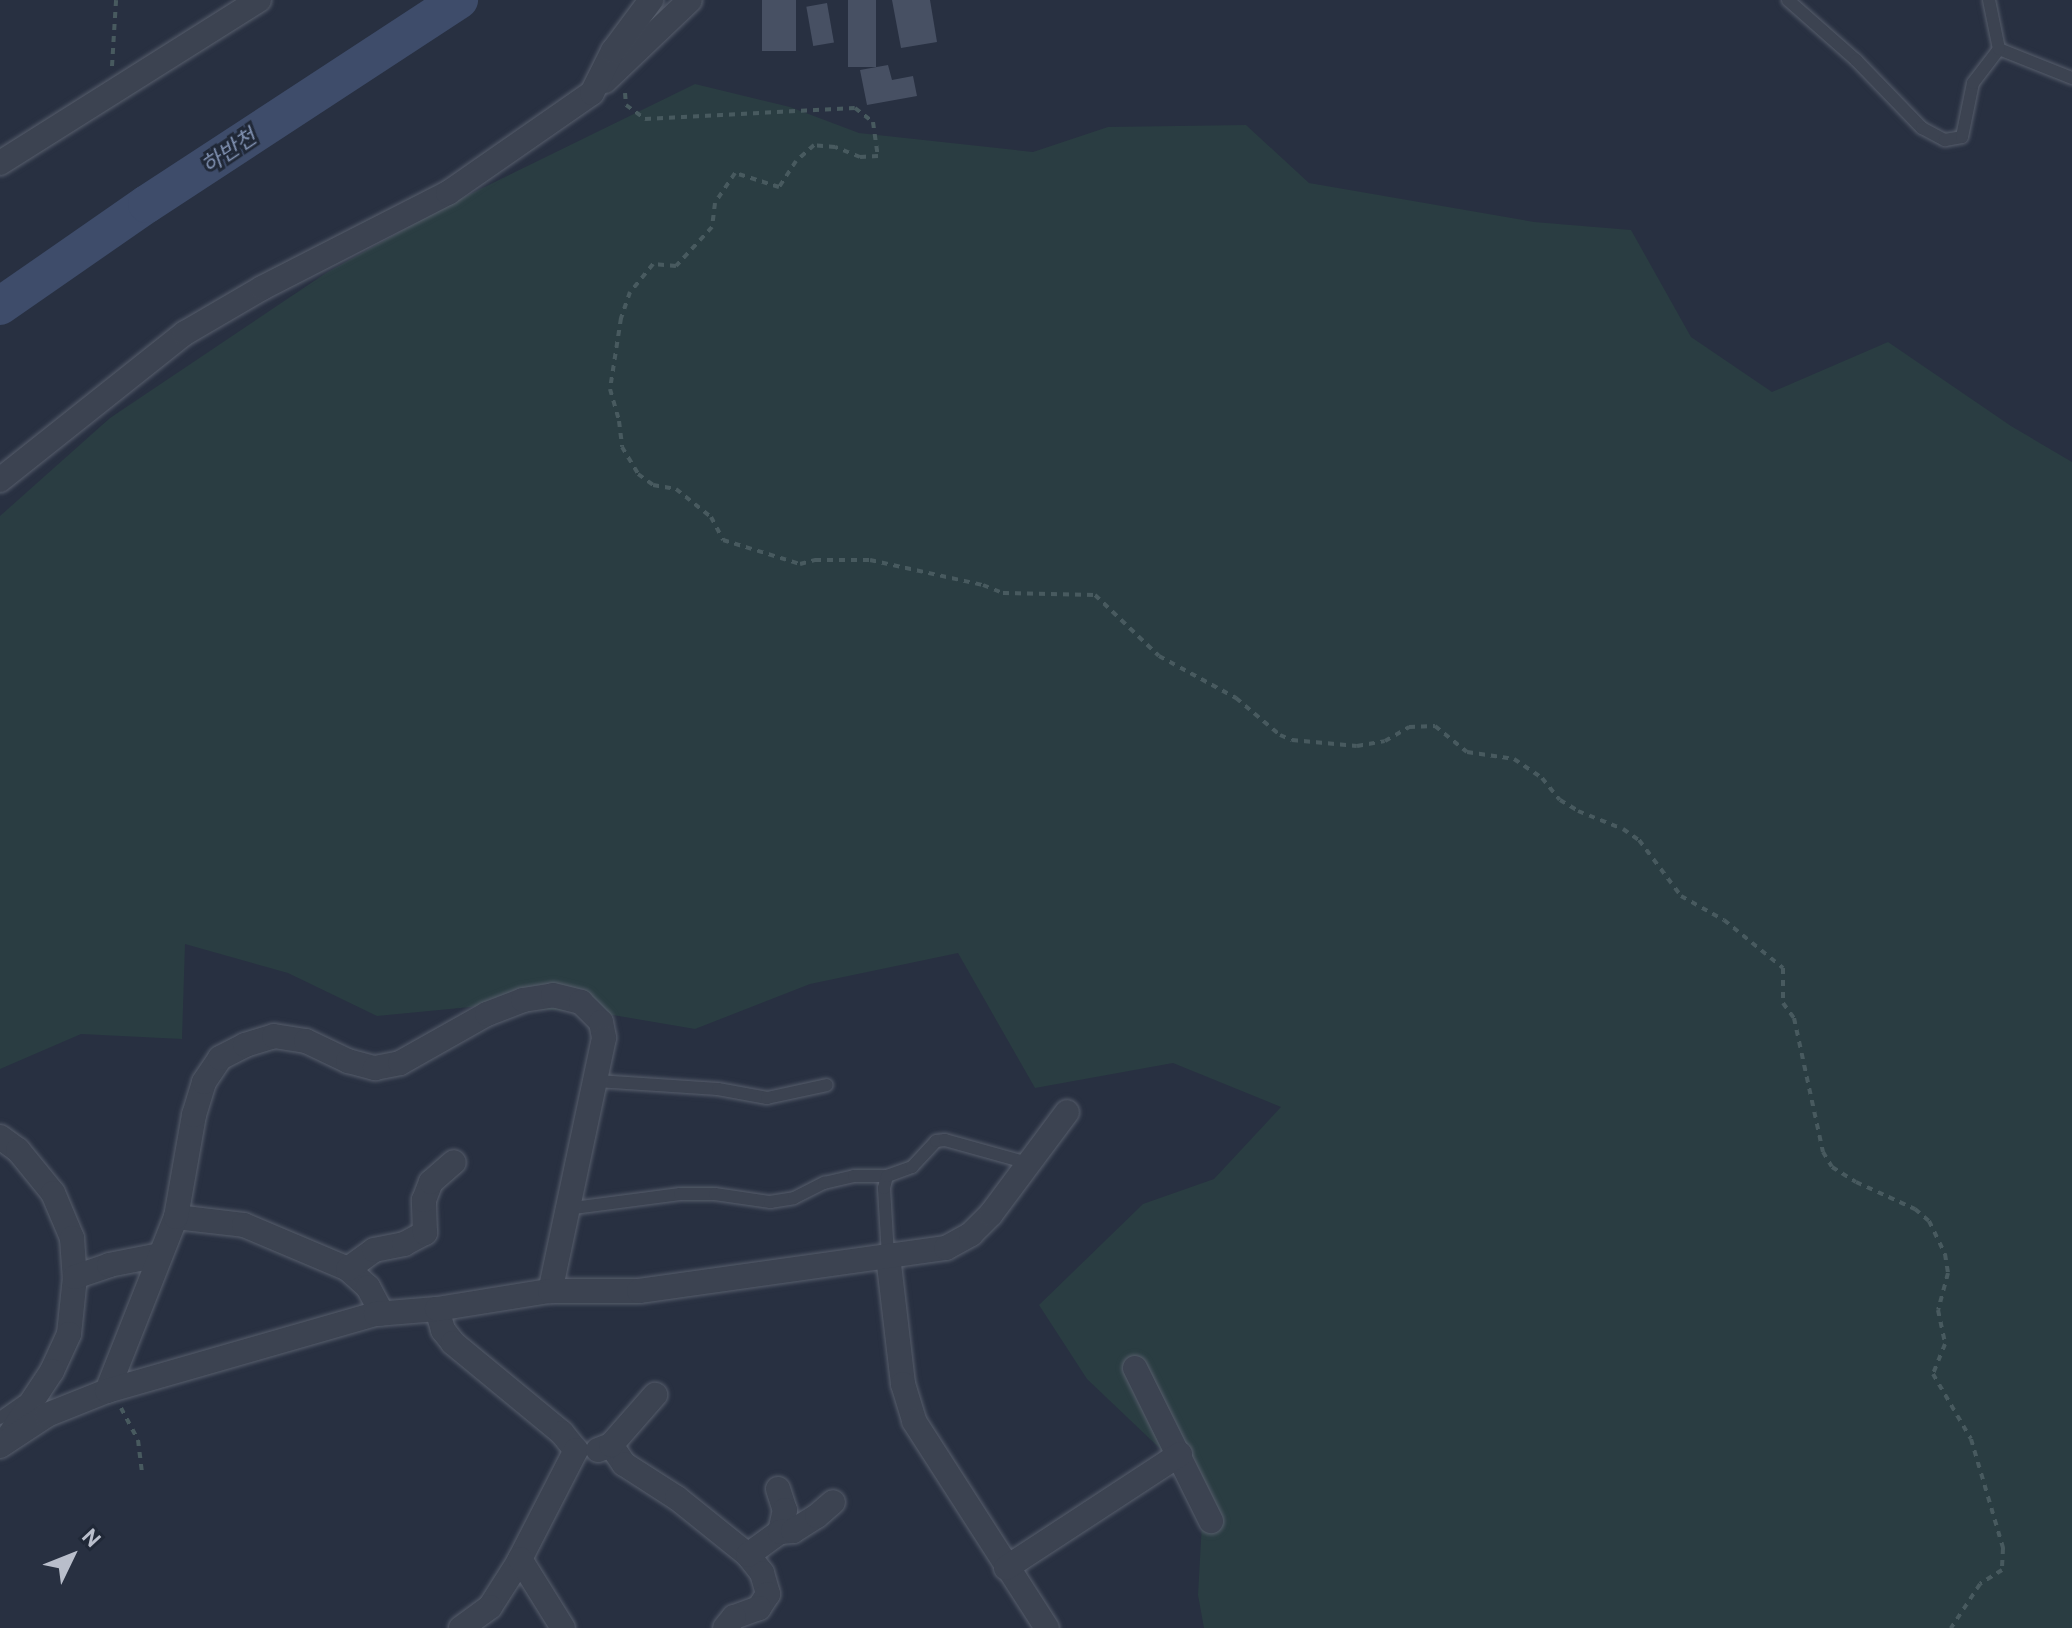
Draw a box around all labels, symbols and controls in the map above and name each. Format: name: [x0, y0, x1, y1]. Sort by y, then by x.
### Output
water label: 하반천: [197, 125, 263, 181]
north arrow: [32, 1516, 112, 1596]
text: N: [75, 1524, 105, 1554]

